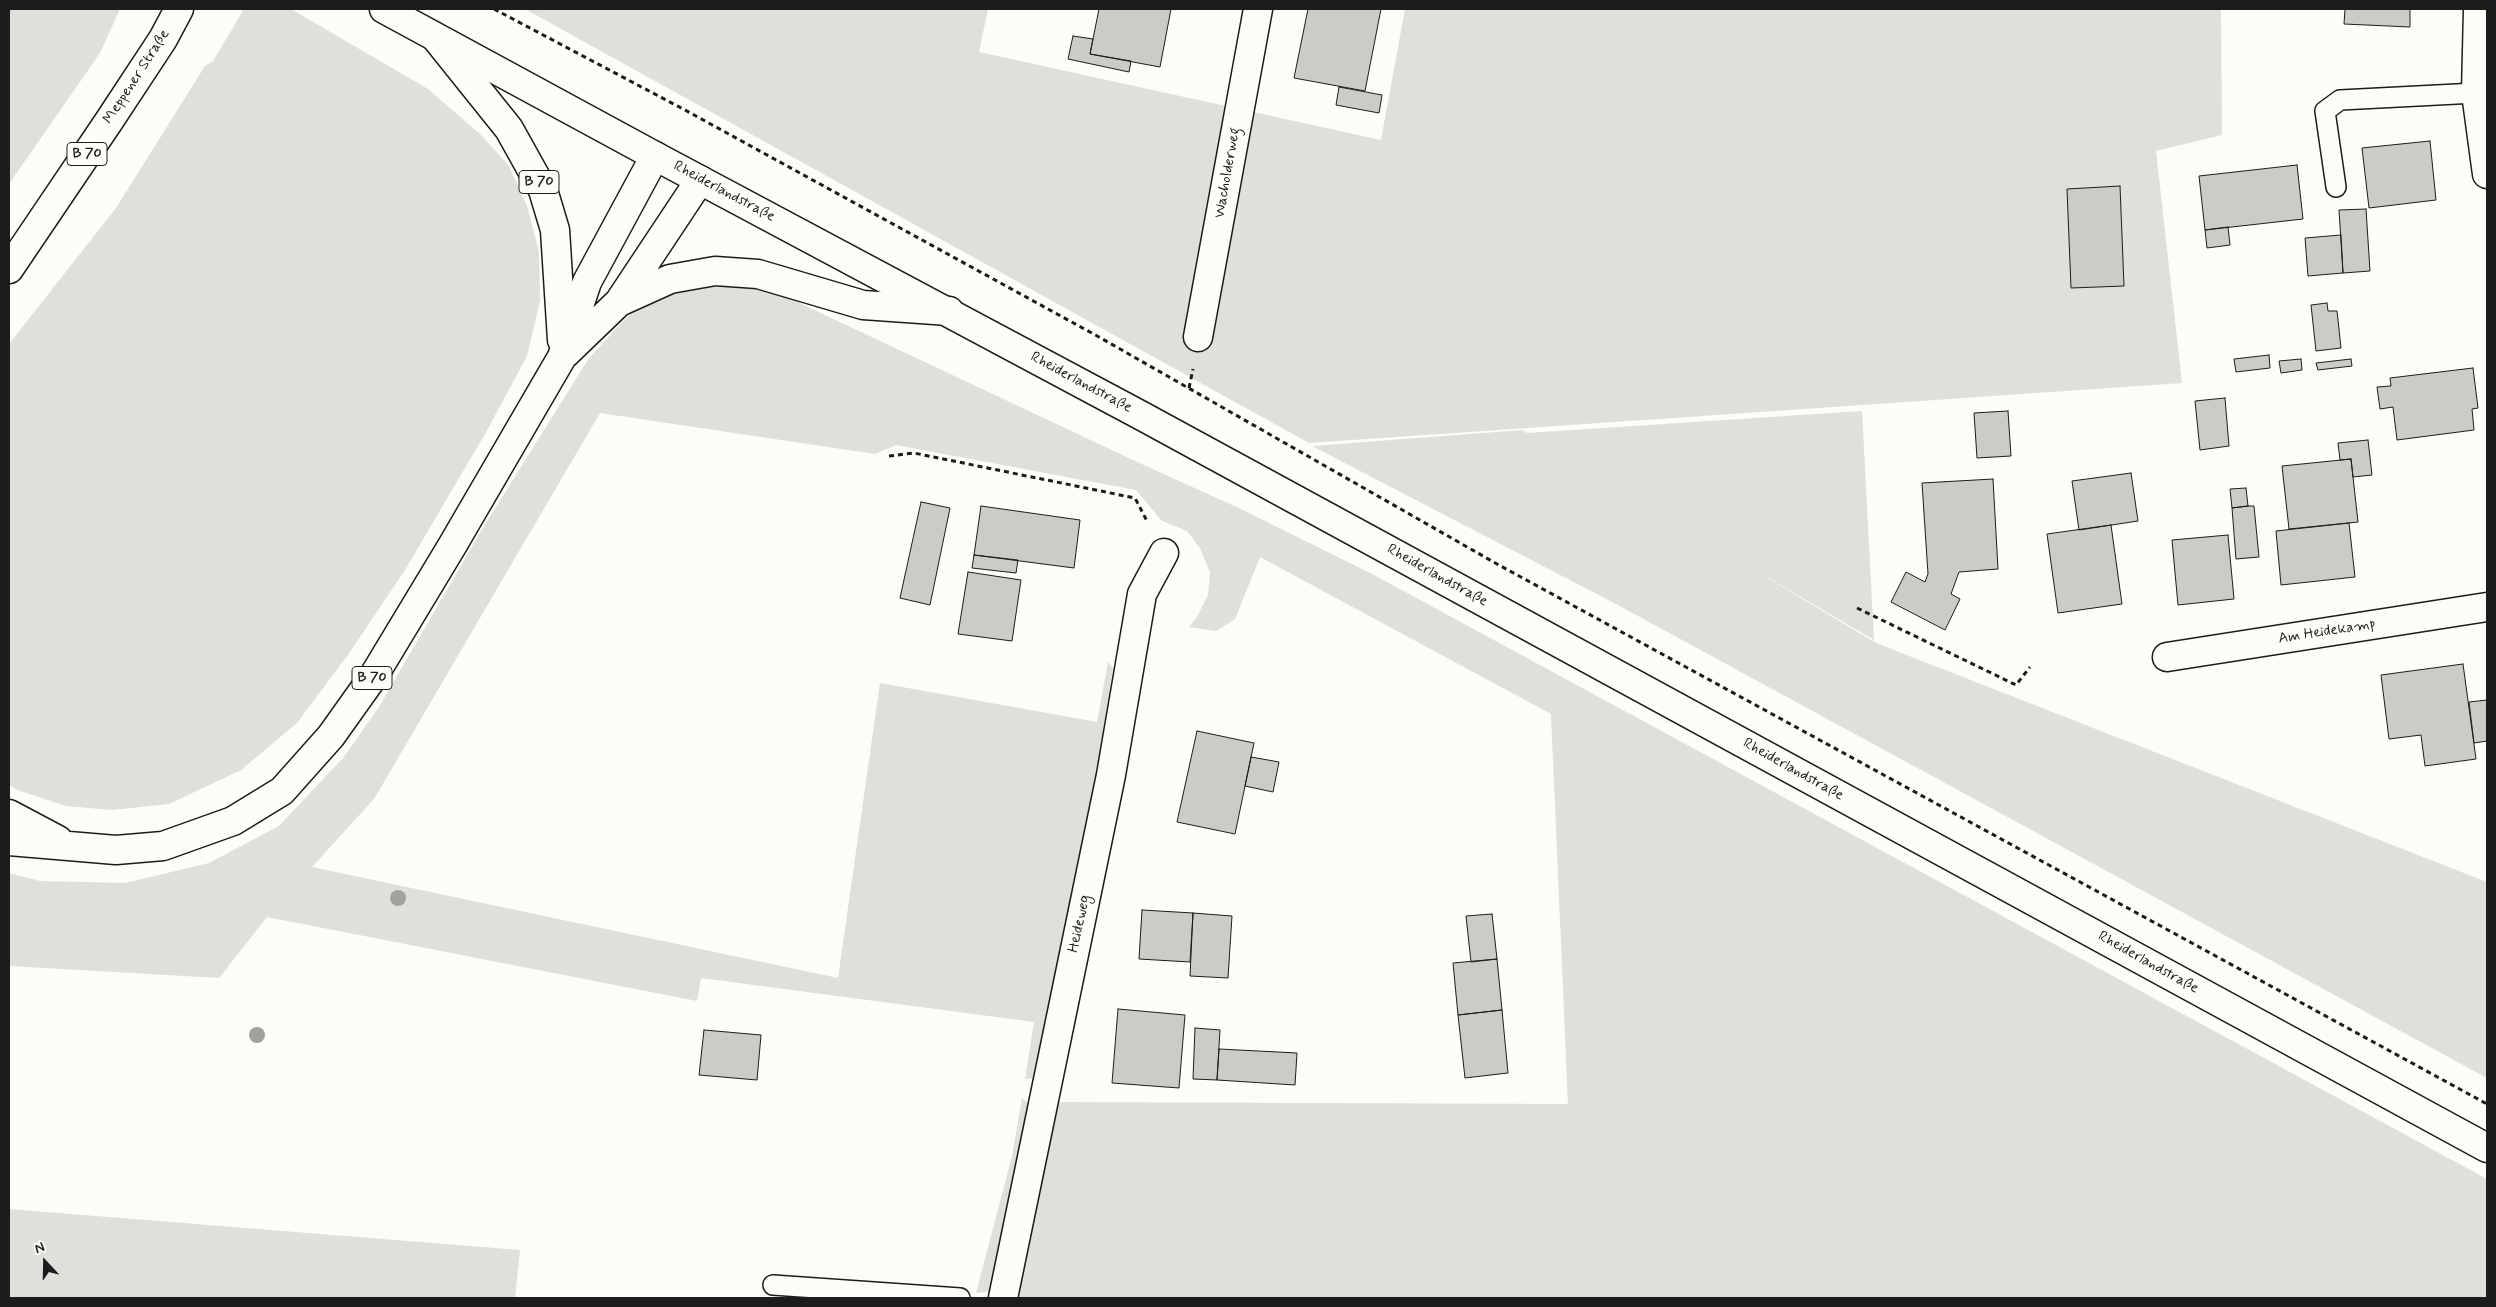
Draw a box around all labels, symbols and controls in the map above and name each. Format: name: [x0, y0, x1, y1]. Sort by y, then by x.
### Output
street label: Meppener Straße: [100, 26, 174, 128]
street label: Wacholderweg: [1211, 126, 1245, 220]
road number: B 70: [67, 142, 107, 166]
street label: Rheiderlandstraße: [670, 158, 778, 226]
road number: B 70: [519, 170, 559, 193]
street label: Rheiderlandstraße: [1027, 349, 1135, 417]
street label: Rheiderlandstraße: [1383, 541, 1491, 611]
street label: Am Heidekamp: [2277, 615, 2377, 649]
road number: B 70: [352, 666, 392, 690]
street label: Rheiderlandstraße: [1739, 735, 1847, 805]
street label: Heideweg: [1065, 893, 1095, 955]
street label: Rheiderlandstraße: [2094, 928, 2202, 998]
north arrow: [20, 1237, 70, 1287]
text: N: [32, 1238, 47, 1258]

